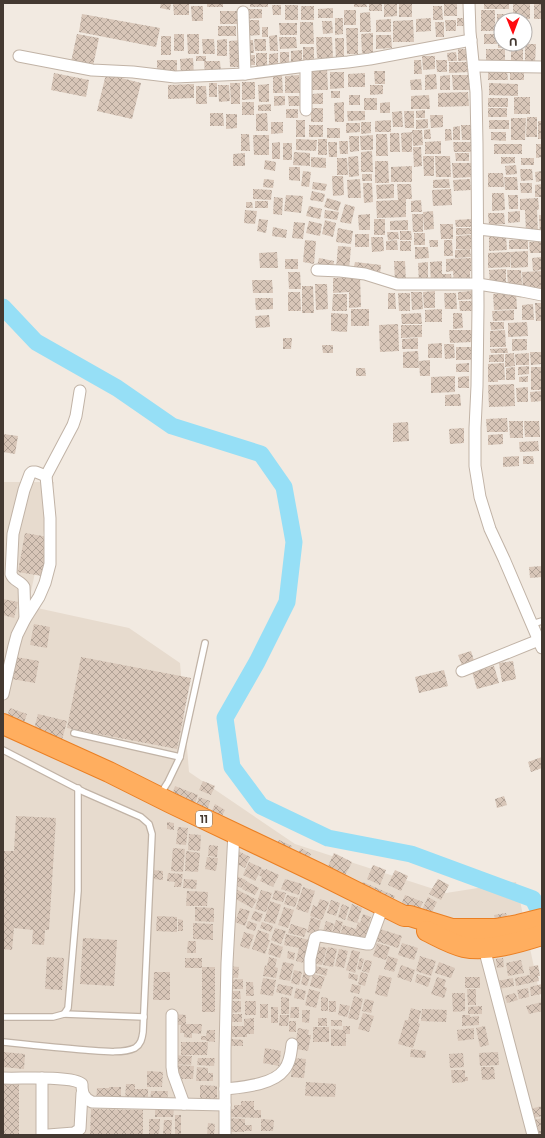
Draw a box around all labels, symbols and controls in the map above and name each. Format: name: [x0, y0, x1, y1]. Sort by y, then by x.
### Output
north arrow: [493, 12, 533, 52]
text: U: [509, 35, 518, 49]
road number: 11: [196, 811, 212, 827]

